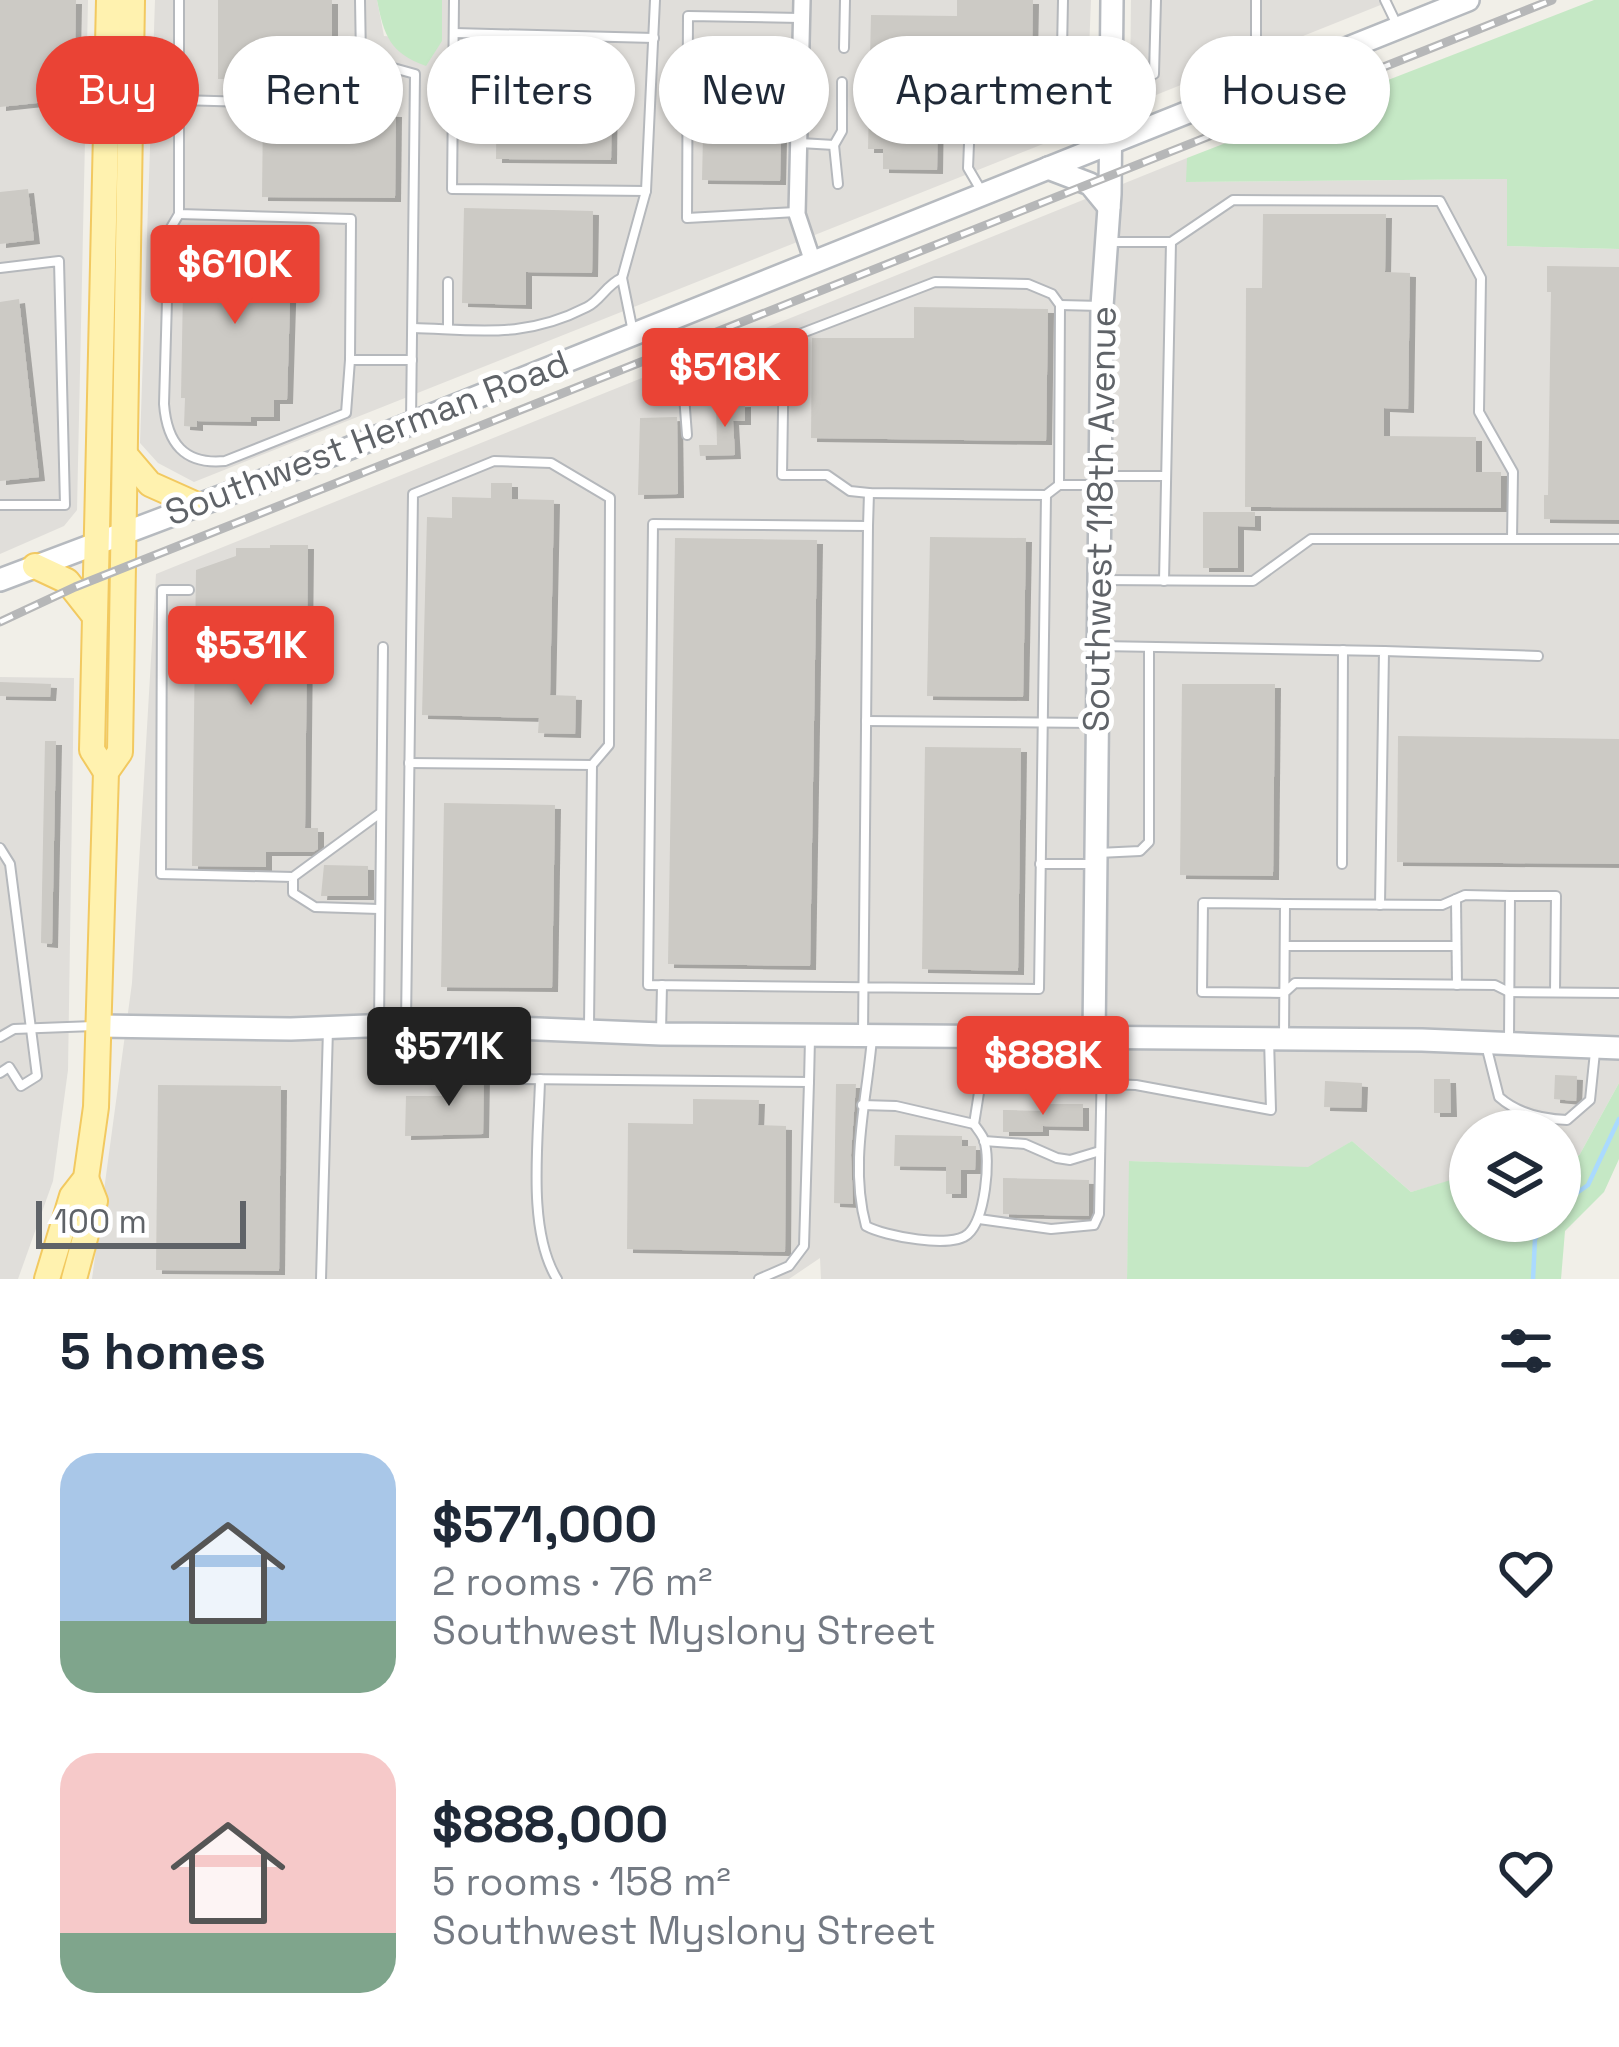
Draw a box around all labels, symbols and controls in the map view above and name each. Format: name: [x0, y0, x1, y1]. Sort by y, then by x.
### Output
chip: Buy: [36, 36, 199, 144]
chip: Rent: [223, 36, 403, 144]
chip: Filters: [427, 36, 635, 144]
chip: New: [659, 36, 829, 144]
chip: Apartment: [853, 36, 1156, 144]
chip: House: [1180, 36, 1390, 144]
pin: $610K: [151, 225, 319, 327]
text: $610K: [178, 239, 292, 288]
street label: Southwest 118th Avenue: [1073, 306, 1127, 732]
pin: $518K: [641, 328, 809, 430]
street label: Southwest Herman Road: [159, 340, 575, 536]
text: $518K: [669, 342, 781, 391]
pin: $531K: [167, 606, 335, 708]
text: $531K: [195, 620, 307, 669]
pin: $571K: [365, 1007, 533, 1109]
pin: $888K: [959, 1016, 1127, 1118]
text: $571K: [394, 1021, 504, 1070]
text: $888K: [984, 1030, 1102, 1079]
map controls: [1449, 1110, 1581, 1242]
button: layers: [1449, 1110, 1581, 1242]
scale bar: [36, 1195, 246, 1248]
text: 100 m: [54, 1201, 147, 1243]
icon: filters: [1493, 1318, 1559, 1384]
text: 5 homes: [60, 1319, 266, 1384]
text: $571,000: [432, 1492, 657, 1557]
icon: home: [156, 1501, 300, 1645]
icon: heart: [1493, 1540, 1559, 1606]
text: 2 rooms · 76 m²: [432, 1557, 713, 1606]
text: Southwest Myslony Street: [432, 1606, 936, 1655]
text: $888,000: [432, 1792, 668, 1857]
icon: home: [156, 1801, 300, 1945]
icon: heart: [1493, 1840, 1559, 1906]
text: 5 rooms · 158 m²: [432, 1857, 731, 1906]
text: Southwest Myslony Street: [432, 1906, 936, 1955]

